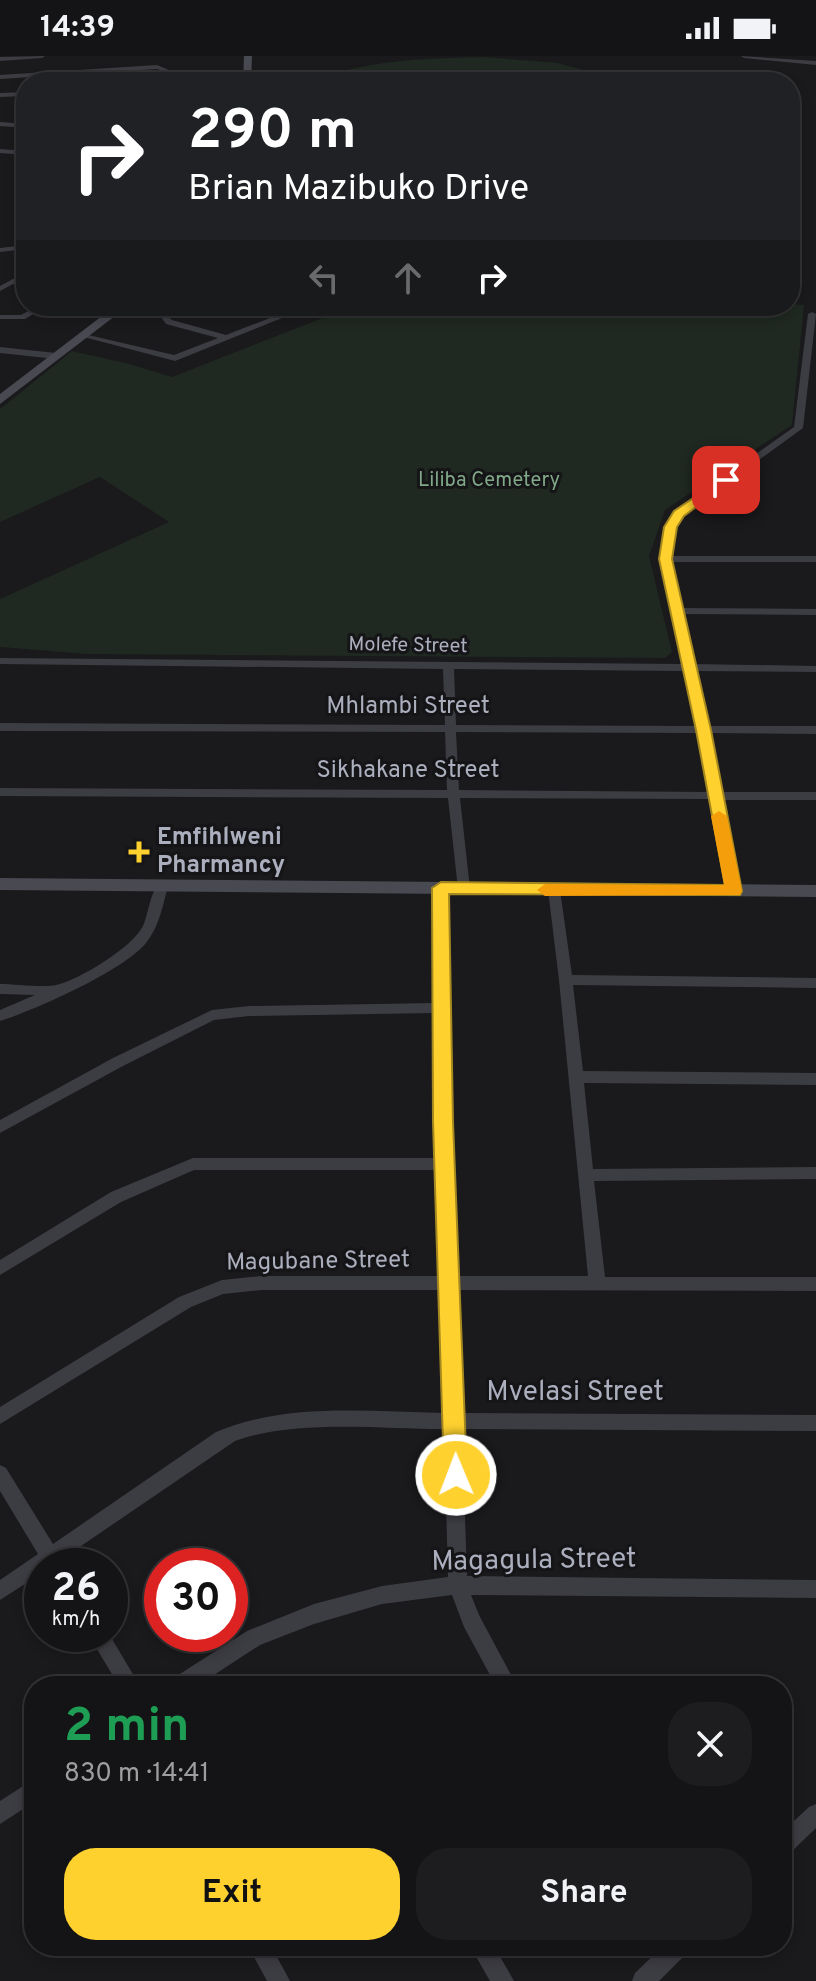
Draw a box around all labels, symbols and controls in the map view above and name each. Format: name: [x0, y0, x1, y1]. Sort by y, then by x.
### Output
text: 14:39: [40, 10, 115, 47]
text: 290 m: [188, 98, 357, 168]
icon: right: [56, 104, 160, 208]
text: Brian Mazibuko Drive: [188, 167, 529, 213]
icon: left: [302, 256, 346, 300]
icon: ahead: [386, 256, 430, 300]
icon: right: [470, 256, 514, 300]
pin: [692, 446, 760, 514]
icon: arrive: [704, 458, 748, 502]
park label: Liliba Cemetery: [418, 468, 560, 494]
street label: Molefe Street: [348, 632, 468, 660]
street label: Mhlambi Street: [326, 692, 490, 722]
street label: Sikhakane Street: [316, 756, 500, 786]
place label: Emfihlweni Pharmancy: [157, 823, 285, 881]
marker: Emfihlweni Pharmancy: [128, 841, 150, 863]
street label: Magubane Street: [226, 1245, 410, 1279]
street label: Mvelasi Street: [486, 1375, 664, 1411]
position arrow: [414, 1433, 498, 1517]
street label: Magagula Street: [431, 1541, 637, 1581]
speed limit sign: 30: [144, 1548, 248, 1652]
text: 26: [51, 1565, 101, 1615]
text: km/h: [52, 1607, 100, 1633]
text: 2 min: [64, 1698, 189, 1758]
button: close: [668, 1702, 752, 1786]
text: 830 m · 14:41: [64, 1758, 209, 1791]
button: Exit: [64, 1848, 400, 1940]
button: Share: [416, 1848, 752, 1940]

